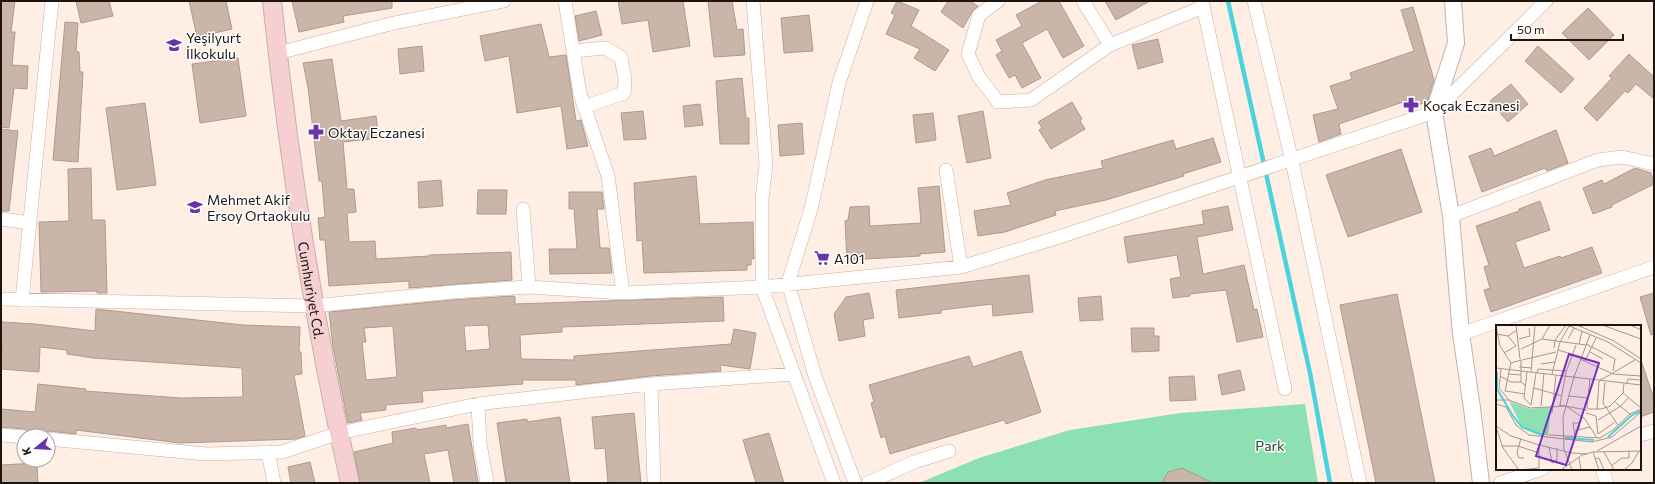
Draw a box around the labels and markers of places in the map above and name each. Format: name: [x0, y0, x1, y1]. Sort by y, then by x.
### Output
place label: Yeşilyurt İlkokulu: [186, 29, 241, 62]
school or university icon: Yeşilyurt İlkokulu: [165, 36, 183, 54]
pharmacy icon: Koçak Eczanesi: [1402, 96, 1420, 114]
place label: Koçak Eczanesi: [1423, 97, 1520, 114]
pharmacy icon: Oktay Eczanesi: [307, 123, 325, 141]
place label: Oktay Eczanesi: [328, 124, 425, 141]
place label: Mehmet Akif Ersoy Ortaokulu: [207, 191, 310, 224]
school or university icon: Mehmet Akif Ersoy Ortaokulu: [186, 198, 204, 216]
supermarket icon: A101: [813, 249, 831, 267]
place label: A101: [834, 250, 865, 267]

